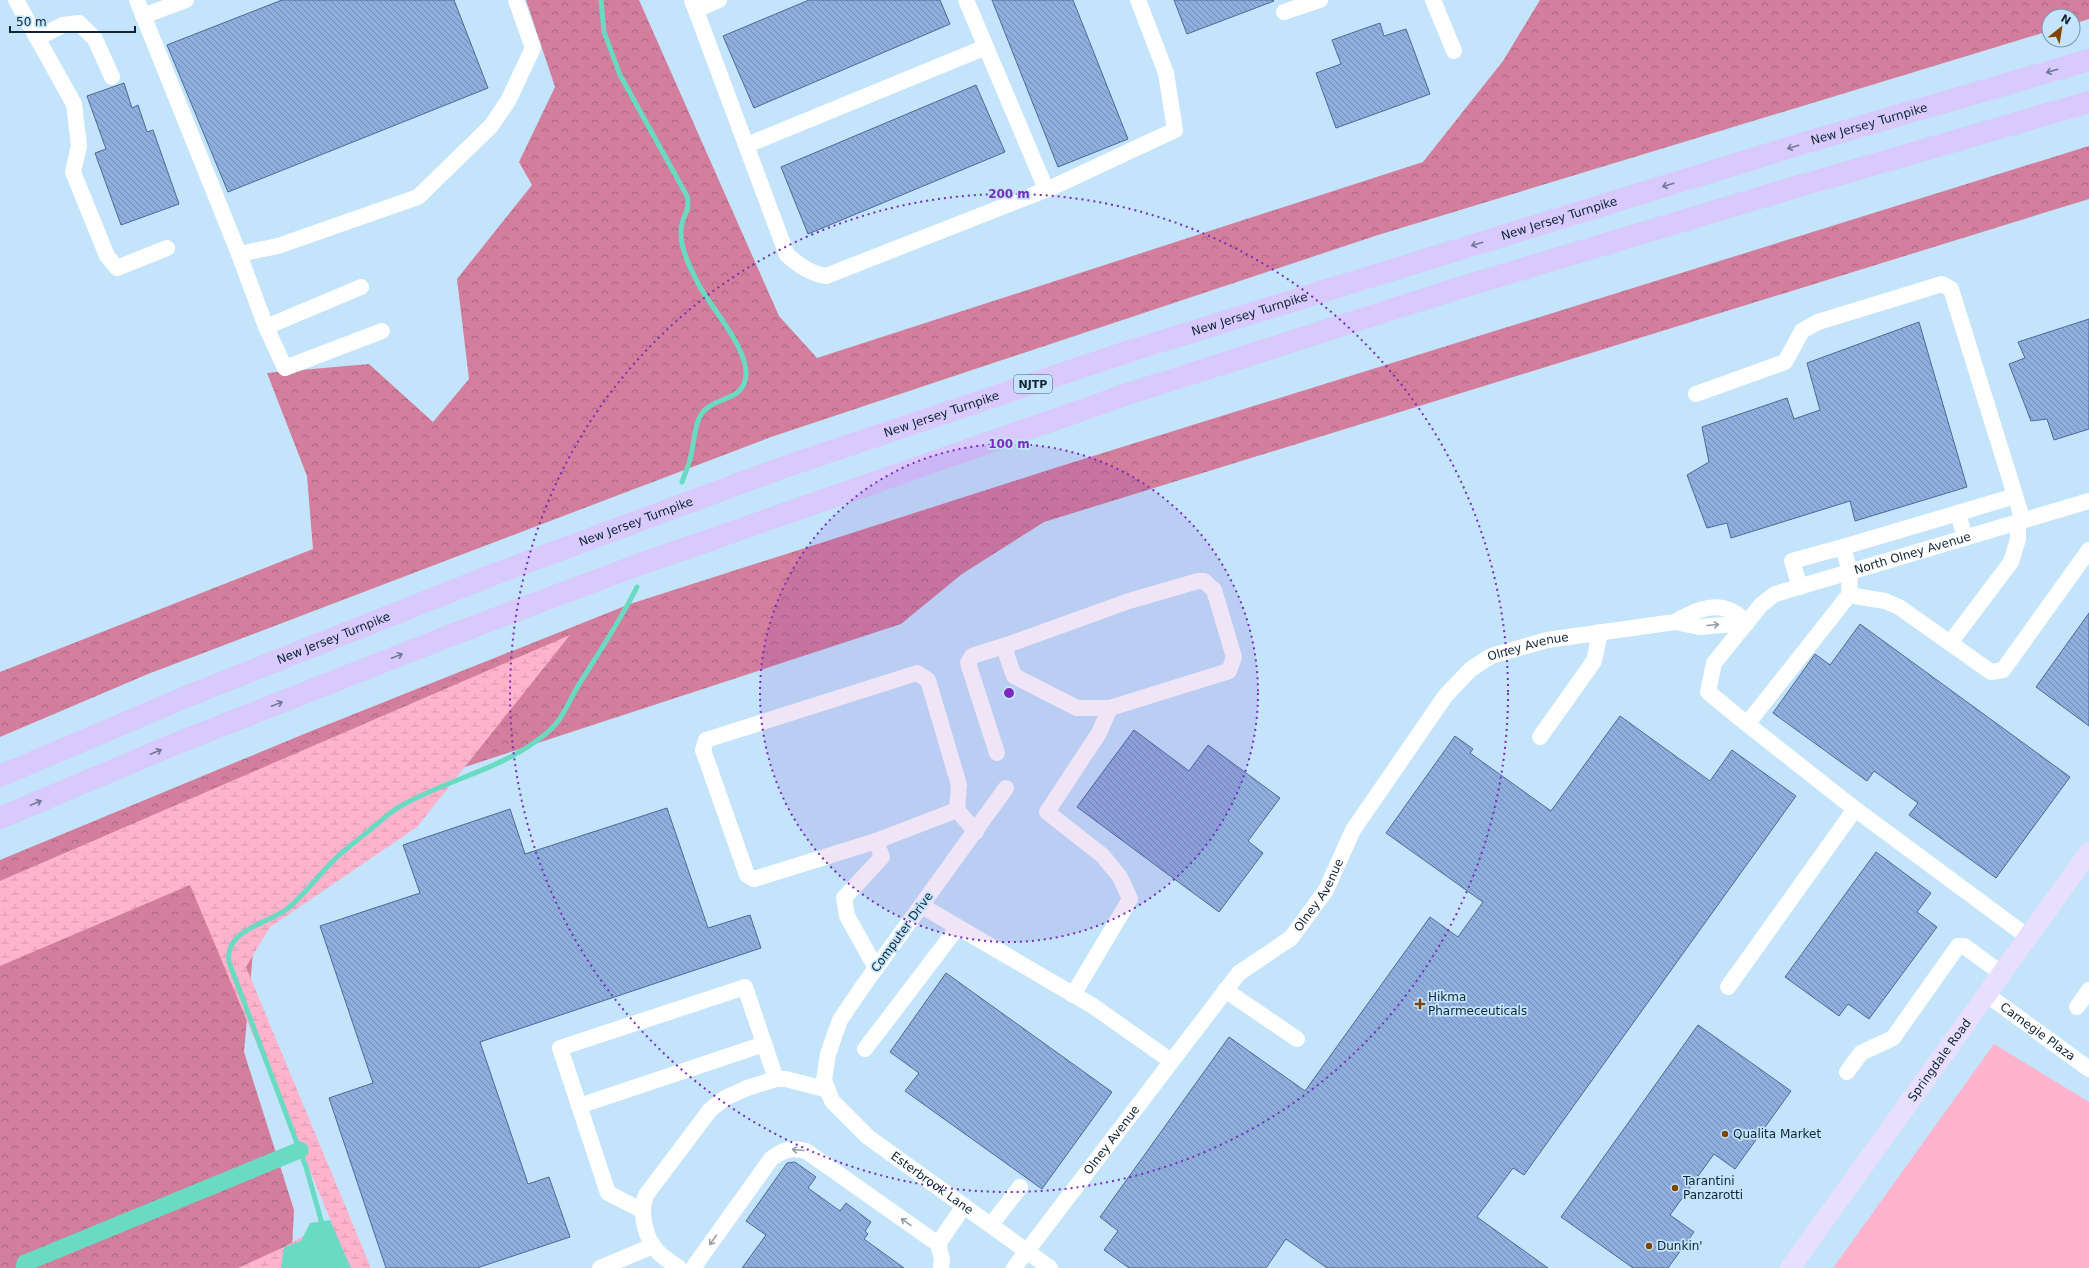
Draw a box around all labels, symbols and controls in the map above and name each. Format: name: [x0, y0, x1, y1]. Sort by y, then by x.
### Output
scale bar: [10, 8, 135, 34]
north arrow: [2041, 8, 2081, 48]
text: N: [2059, 12, 2073, 28]
text: 50 m: [16, 15, 47, 29]
one-way arrow: [2045, 68, 2058, 75]
street label: New Jersey Turnpike: [1809, 100, 1929, 148]
one-way arrow: [1786, 144, 1799, 151]
one-way arrow: [1662, 182, 1675, 189]
text: 200 m: [988, 187, 1030, 201]
street label: New Jersey Turnpike: [1499, 194, 1619, 243]
one-way arrow: [1471, 241, 1484, 248]
street label: New Jersey Turnpike: [1190, 290, 1309, 339]
road number: NJTP: [1014, 375, 1052, 393]
street label: New Jersey Turnpike: [882, 388, 1001, 440]
text: 100 m: [988, 437, 1030, 451]
street label: New Jersey Turnpike: [577, 494, 695, 549]
street label: North Olney Avenue: [1853, 529, 1972, 577]
street label: New Jersey Turnpike: [275, 609, 392, 667]
one-way arrow: [1706, 622, 1719, 629]
street label: Olney Avenue: [1486, 630, 1569, 664]
one-way arrow: [391, 652, 403, 660]
centre of rings: [1002, 686, 1016, 700]
one-way arrow: [270, 700, 282, 708]
one-way arrow: [149, 748, 161, 756]
one-way arrow: [30, 798, 42, 806]
street label: Olney Avenue: [1291, 857, 1346, 934]
street label: Computer Drive: [868, 889, 936, 975]
place label: Hikma Pharmeceuticals: [1428, 990, 1527, 1018]
marker: Hikma Pharmeceuticals: [1415, 999, 1425, 1009]
street label: Carnegie Plaza: [1998, 1000, 2078, 1064]
street label: Springdale Road: [1905, 1016, 1974, 1104]
street label: Olney Avenue: [1081, 1103, 1142, 1177]
place label: Qualita Market: [1733, 1127, 1821, 1141]
marker: Qualita Market: [1720, 1129, 1730, 1139]
one-way arrow: [792, 1147, 805, 1154]
street label: Esterbrook Lane: [888, 1149, 976, 1217]
place label: Tarantini Panzarotti: [1682, 1174, 1743, 1202]
marker: Tarantini Panzarotti: [1670, 1183, 1680, 1193]
one-way arrow: [900, 1218, 911, 1226]
one-way arrow: [709, 1234, 717, 1245]
place label: Dunkin': [1657, 1239, 1703, 1253]
marker: Dunkin': [1644, 1241, 1654, 1251]

